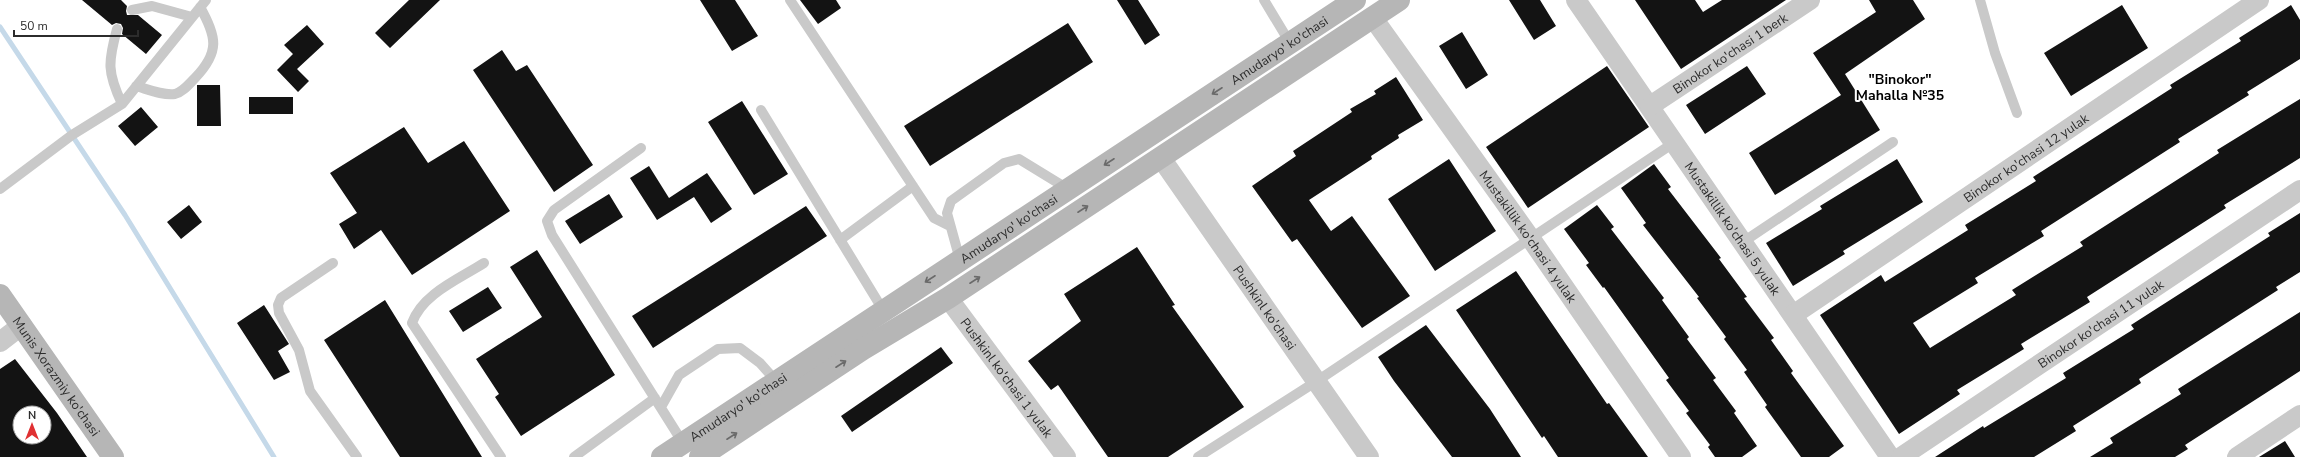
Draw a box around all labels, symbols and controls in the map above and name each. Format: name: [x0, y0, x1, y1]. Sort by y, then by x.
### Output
street label: Binokor ko'chasi 1 berk: [1670, 9, 1792, 98]
scale bar: [14, 12, 138, 38]
street label: Amudaryo' ko'chasi: [1227, 12, 1332, 90]
text: 50 m: [20, 18, 48, 34]
district label: "Binokor" Mahalla №35: [1856, 70, 1944, 105]
one-way arrow: [1212, 86, 1223, 95]
street label: Binokor ko'chasi 12 yulak: [1960, 109, 2093, 207]
one-way arrow: [1104, 158, 1115, 166]
street label: Mustakillik ko'chasi 5 yulak: [1680, 159, 1784, 299]
street label: Mustakillik ko'chasi 4 yulak: [1475, 167, 1581, 307]
street label: Amudaryo' ko'chasi: [957, 191, 1061, 268]
one-way arrow: [1077, 204, 1089, 212]
street label: Pushkinl ko'chasi: [1228, 262, 1300, 354]
one-way arrow: [925, 275, 936, 283]
one-way arrow: [969, 276, 980, 284]
street label: Binokor ko'chasi 11 yulak: [2035, 276, 2168, 373]
street label: Munis Xorazmiy ko'chasi: [8, 313, 104, 440]
street label: Pushkinl ko'chasi 1 yulak: [956, 314, 1057, 442]
one-way arrow: [835, 360, 846, 368]
street label: Amudaryo' ko'chasi: [686, 369, 791, 447]
north arrow: [12, 405, 52, 445]
text: N: [28, 408, 36, 423]
one-way arrow: [726, 431, 738, 439]

